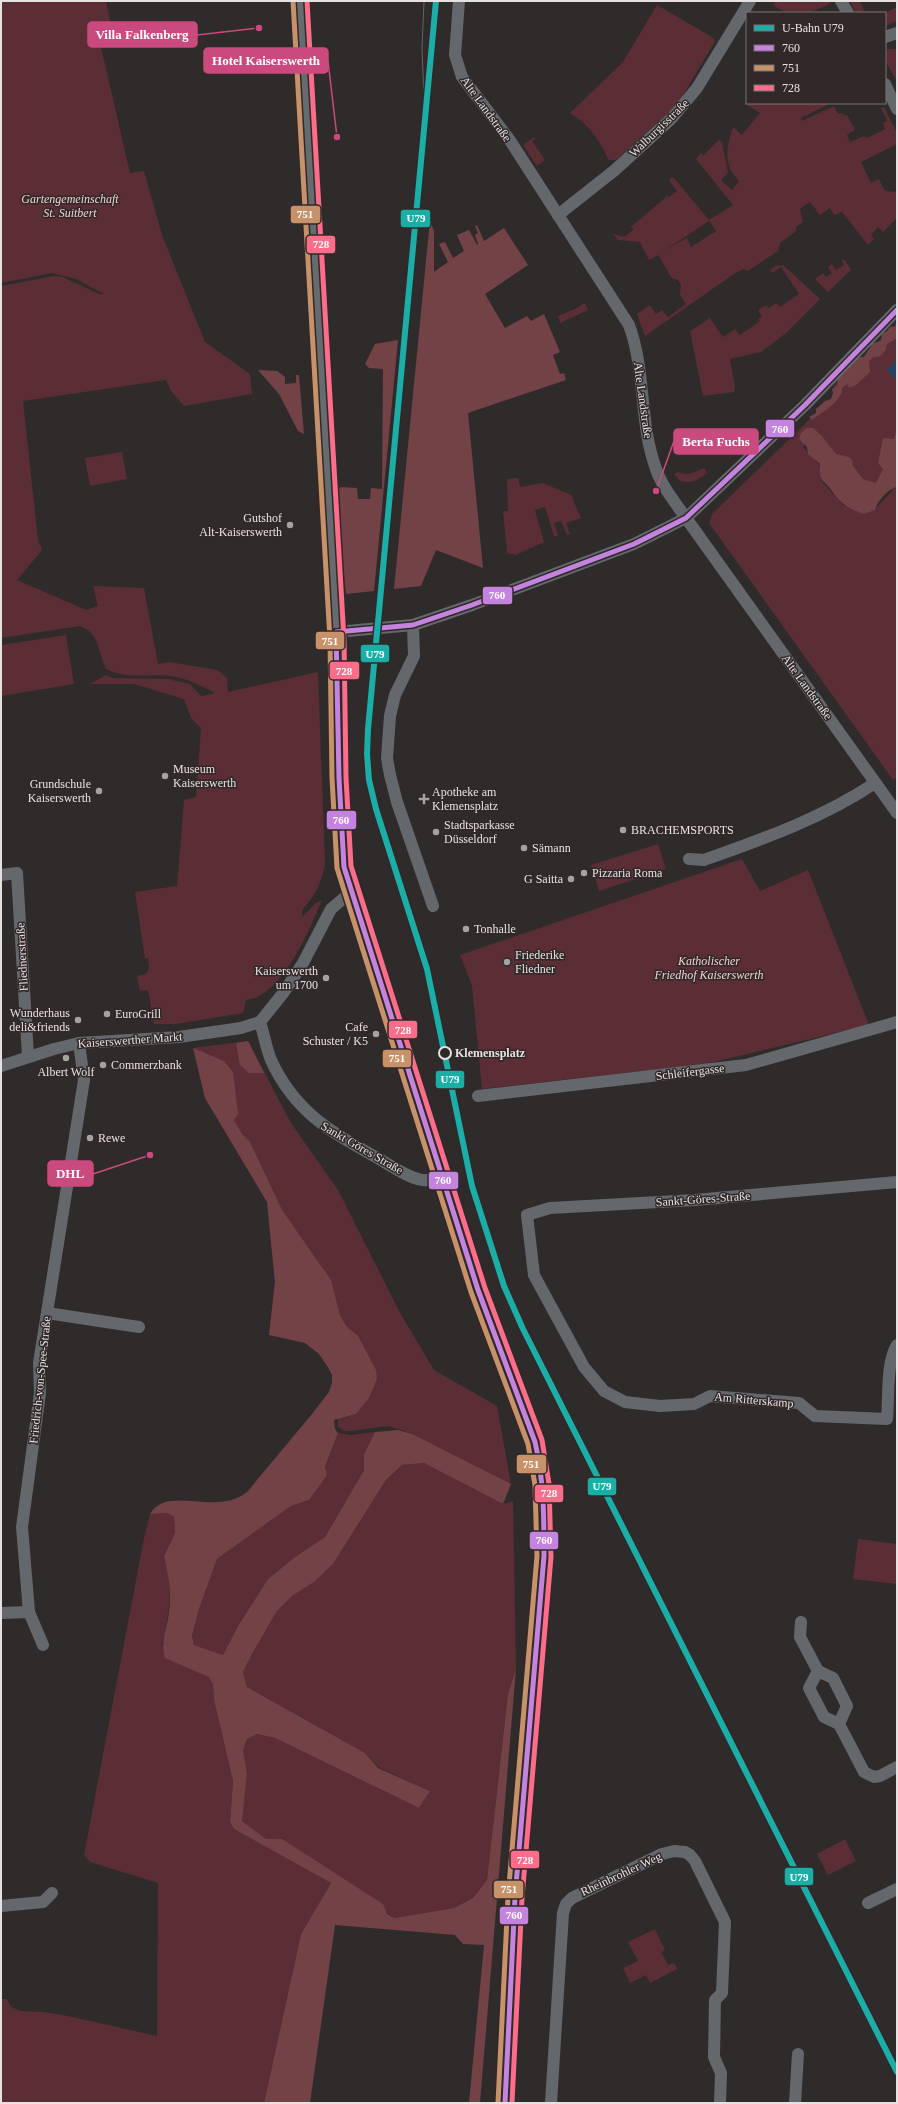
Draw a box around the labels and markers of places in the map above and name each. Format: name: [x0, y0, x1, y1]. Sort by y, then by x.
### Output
callout: Villa Falkenberg: [88, 22, 197, 47]
callout: Hotel Kaiserswerth: [204, 48, 328, 73]
callout: Berta Fuchs: [674, 429, 758, 454]
place label: Gutshof Alt-Kaiserswerth: [199, 511, 282, 539]
marker: Gutshof Alt-Kaiserswerth: [285, 520, 295, 530]
place label: Museum Kaiserswerth: [173, 762, 236, 790]
marker: Museum Kaiserswerth: [160, 771, 170, 781]
place label: Grundschule Kaiserswerth: [28, 777, 91, 805]
place label: Apotheke am Klemensplatz: [432, 785, 498, 813]
marker: Grundschule Kaiserswerth: [94, 786, 104, 796]
marker: Apotheke am Klemensplatz: [419, 794, 429, 804]
place label: Stadtsparkasse Düsseldorf: [444, 818, 515, 846]
place label: BRACHEMSPORTS: [631, 823, 734, 837]
marker: BRACHEMSPORTS: [618, 825, 628, 835]
marker: Stadtsparkasse Düsseldorf: [431, 827, 441, 837]
place label: Sämann: [532, 841, 571, 855]
marker: Sämann: [519, 843, 529, 853]
place label: Pizzaria Roma: [592, 866, 663, 880]
marker: Pizzaria Roma: [579, 868, 589, 878]
place label: G Saitta: [524, 872, 564, 886]
marker: G Saitta: [566, 874, 576, 884]
place label: Tonhalle: [474, 922, 516, 936]
marker: Tonhalle: [461, 924, 471, 934]
place label: Friederike Fliedner: [515, 948, 564, 976]
marker: Friederike Fliedner: [502, 957, 512, 967]
place label: Kaiserswerth um 1700: [255, 964, 318, 992]
marker: Kaiserswerth um 1700: [321, 973, 331, 983]
place label: Wunderhaus deli&friends: [9, 1006, 70, 1034]
place label: EuroGrill: [115, 1007, 162, 1021]
marker: EuroGrill: [102, 1009, 112, 1019]
marker: Wunderhaus deli&friends: [73, 1015, 83, 1025]
place label: Cafe Schuster / K5: [303, 1020, 368, 1048]
marker: Cafe Schuster / K5: [371, 1029, 381, 1039]
marker: Klemensplatz: [438, 1046, 452, 1060]
place label: Klemensplatz: [455, 1046, 526, 1060]
marker: Albert Wolf: [61, 1053, 71, 1063]
place label: Commerzbank: [111, 1058, 182, 1072]
marker: Commerzbank: [98, 1060, 108, 1070]
place label: Albert Wolf: [37, 1065, 95, 1079]
place label: Rewe: [98, 1131, 125, 1145]
marker: Rewe: [85, 1133, 95, 1143]
callout: DHL: [48, 1161, 93, 1186]

